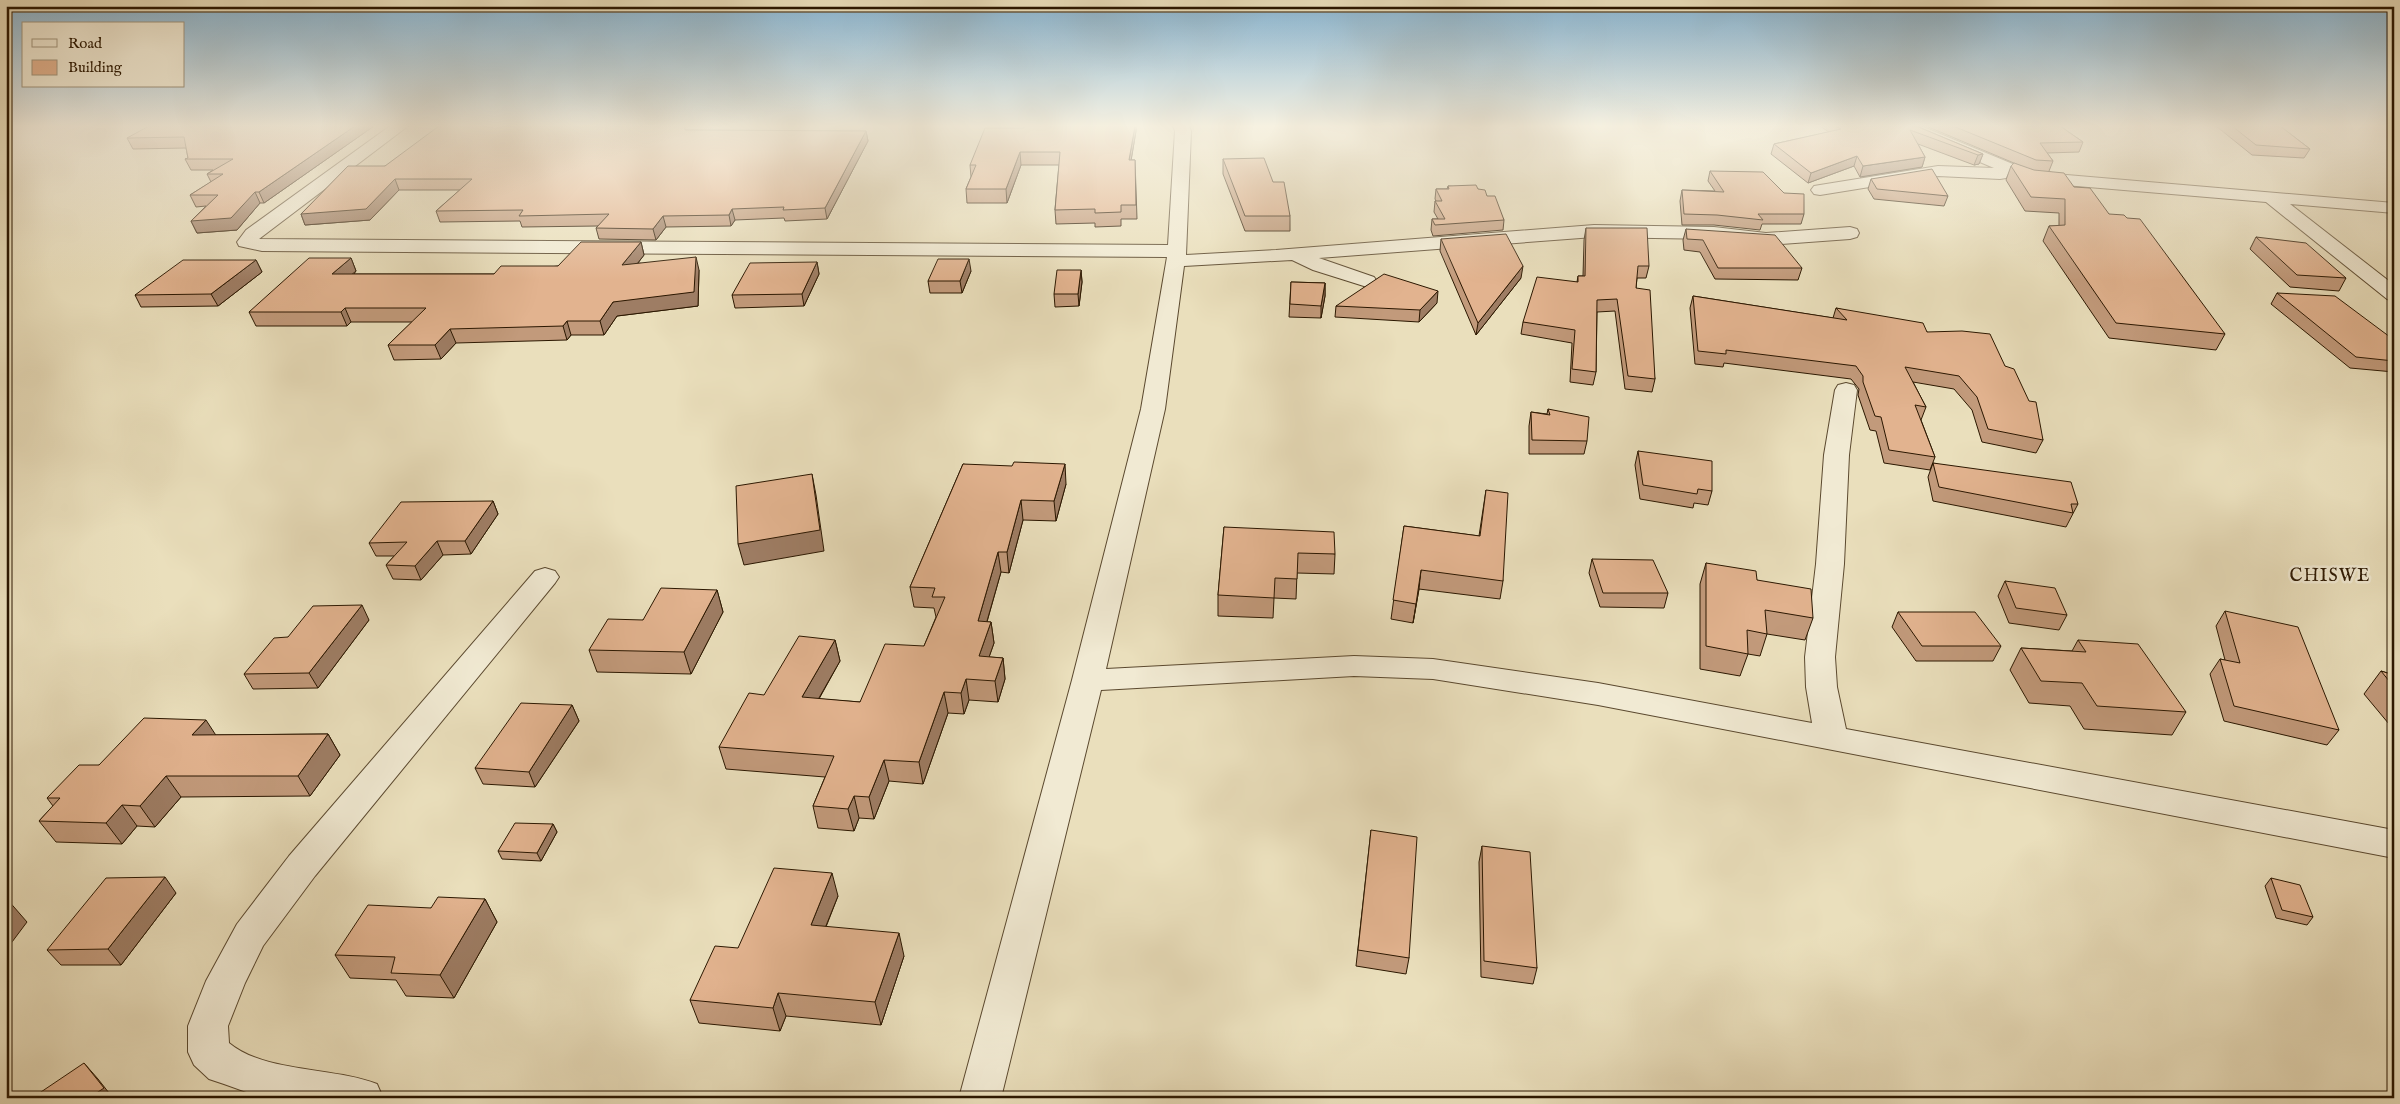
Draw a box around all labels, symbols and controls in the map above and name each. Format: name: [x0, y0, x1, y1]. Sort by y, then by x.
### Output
legend: [22, 22, 185, 88]
text: Road: [68, 34, 103, 53]
text: Building: [68, 58, 123, 77]
district label: CHISWE: [2290, 565, 2370, 588]

